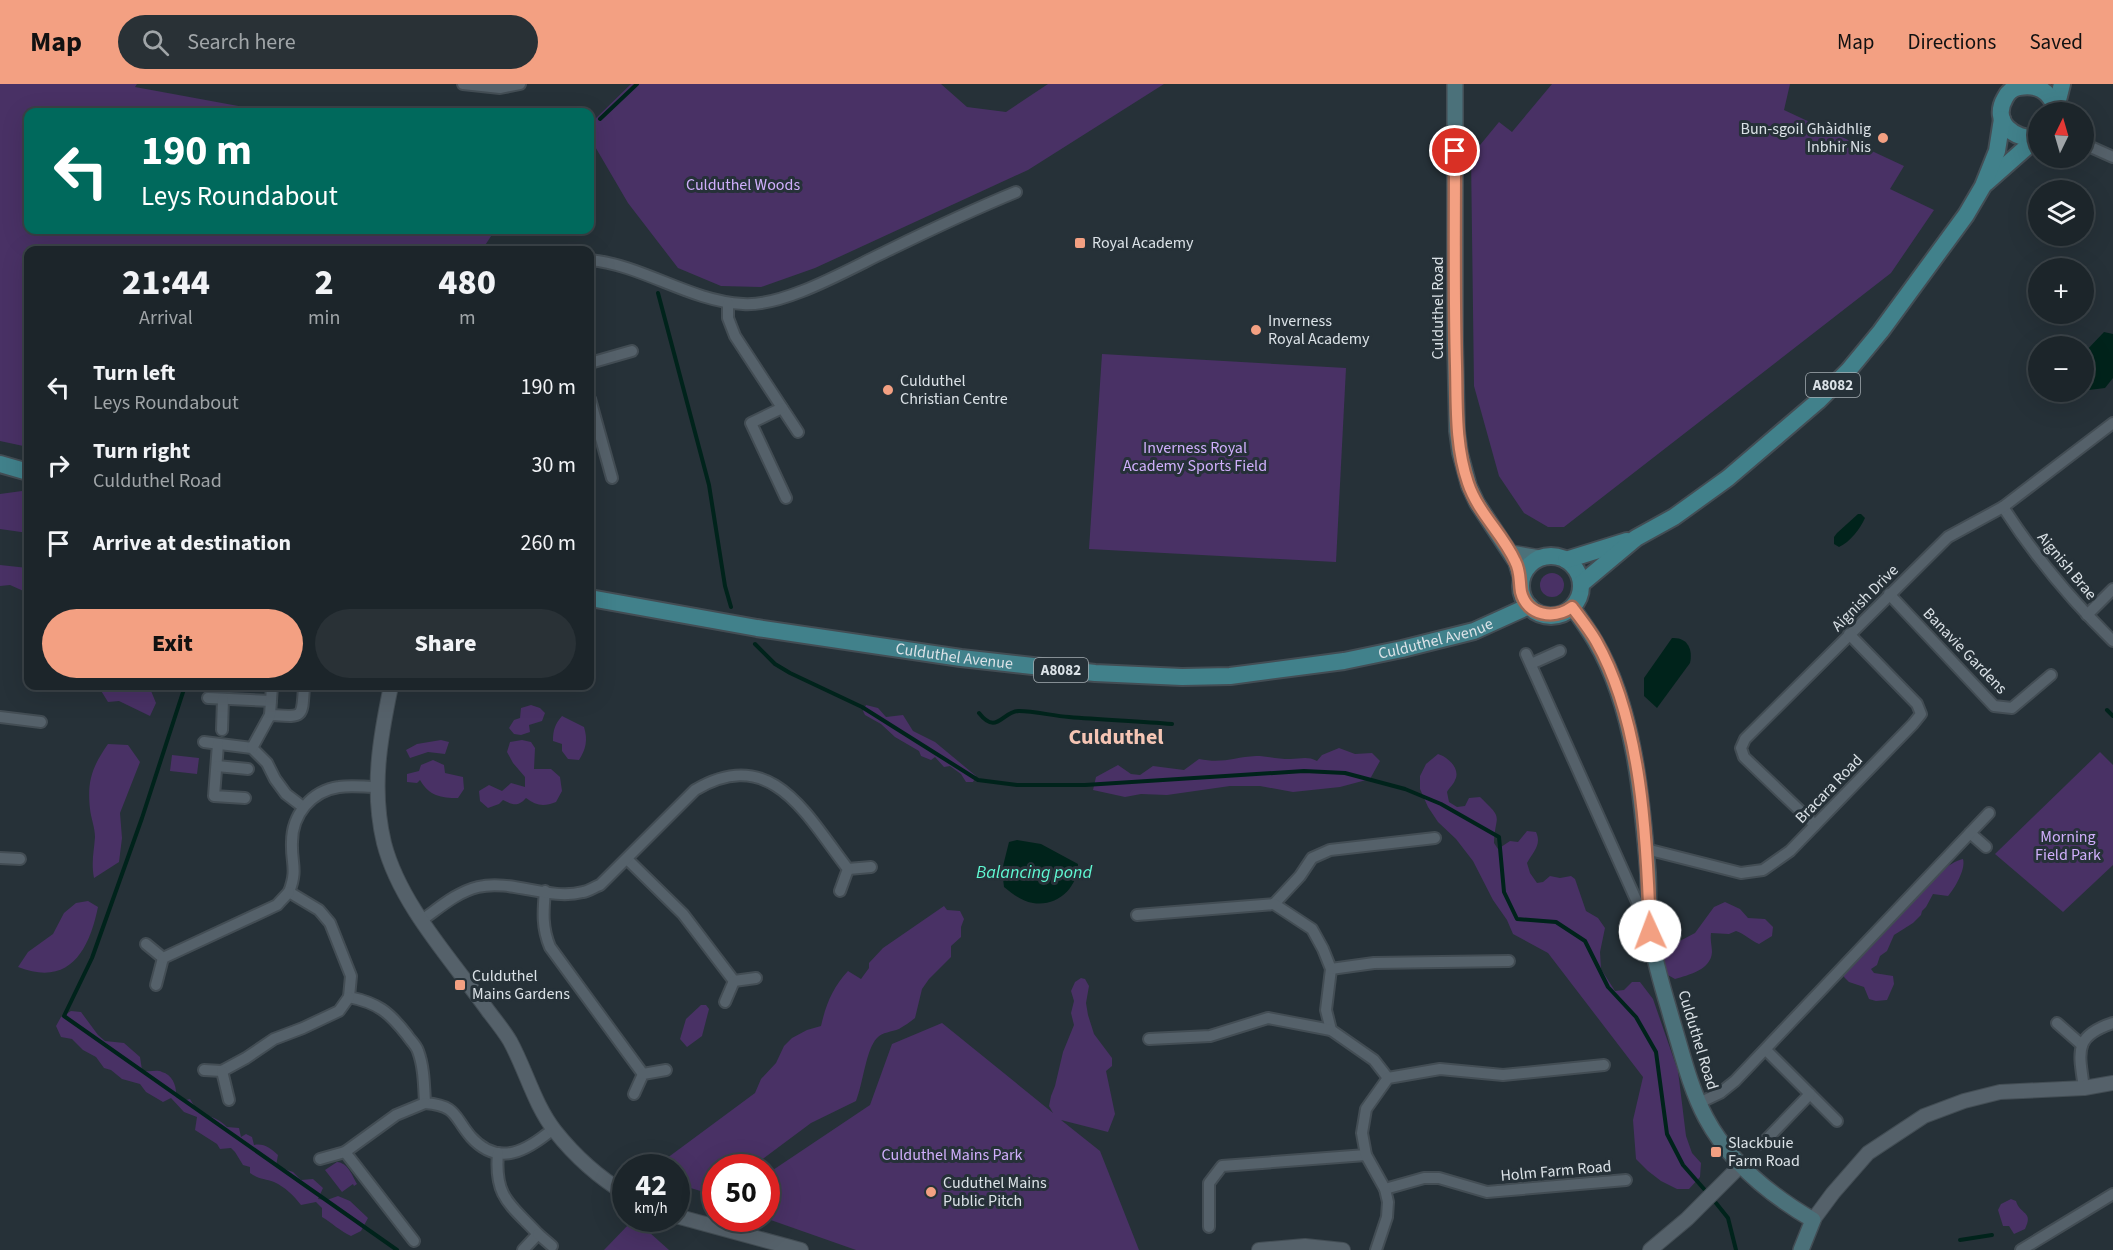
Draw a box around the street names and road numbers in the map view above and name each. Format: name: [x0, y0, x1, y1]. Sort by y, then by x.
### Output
street label: Culduthel Road: [1427, 256, 1449, 360]
road number: A8082: [1806, 373, 1860, 397]
street label: Aignish Brae: [2032, 527, 2102, 605]
street label: Aignish Drive: [1827, 560, 1903, 636]
street label: Banavie Gardens: [1918, 603, 2012, 699]
street label: Culduthel Avenue: [1376, 613, 1497, 665]
street label: Culduthel Avenue: [894, 638, 1014, 675]
road number: A8082: [1034, 658, 1088, 682]
street label: Bracara Road: [1790, 749, 1868, 829]
street label: Culduthel Road: [1672, 988, 1724, 1092]
street label: Holm Farm Road: [1500, 1155, 1612, 1187]

